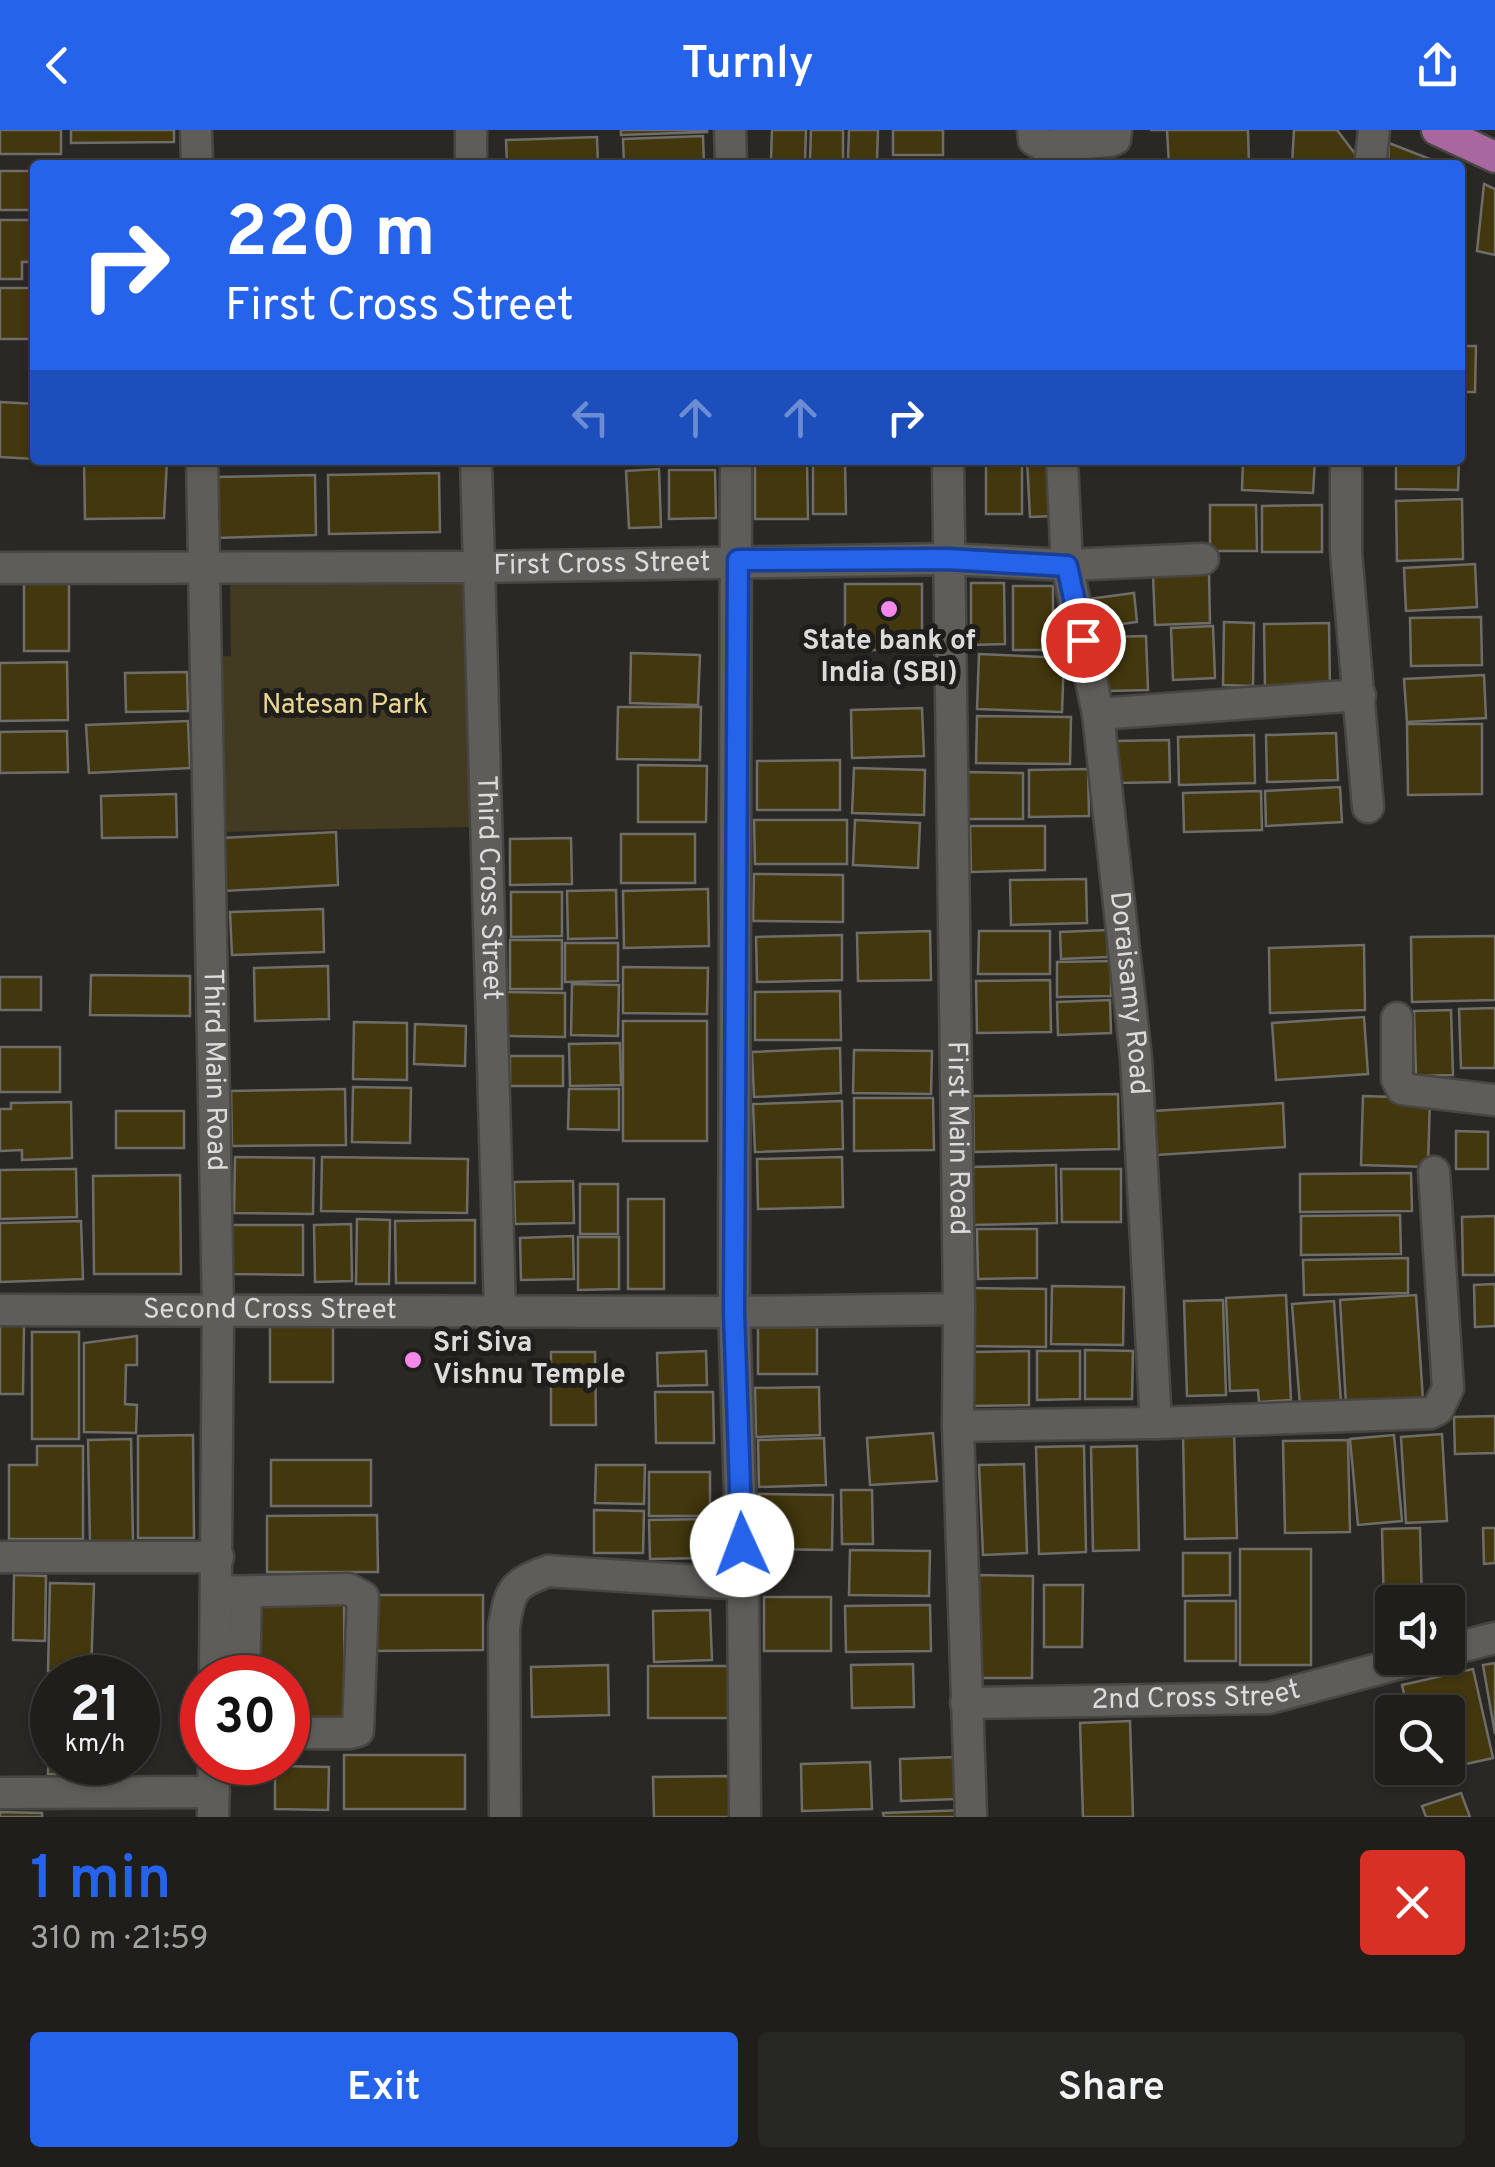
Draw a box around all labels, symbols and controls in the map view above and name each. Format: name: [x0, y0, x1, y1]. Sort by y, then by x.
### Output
text: Turnly: [681, 37, 814, 94]
icon: back: [30, 38, 85, 93]
icon: share: [1410, 38, 1465, 93]
text: 220 m: [225, 192, 435, 281]
icon: right: [60, 200, 190, 330]
text: First Cross Street: [225, 279, 574, 336]
icon: left: [563, 390, 618, 445]
icon: ahead: [668, 390, 723, 445]
icon: ahead: [773, 390, 828, 445]
icon: right: [878, 390, 933, 445]
street label: First Cross Street: [493, 545, 711, 585]
marker: State bank of India (SBI): [878, 598, 900, 620]
pin: [1041, 598, 1126, 683]
icon: arrive: [1056, 613, 1111, 668]
place label: State bank of India (SBI): [802, 624, 976, 692]
park label: Natesan Park: [262, 688, 428, 724]
street label: Third Cross Street: [467, 775, 509, 1001]
street label: Doraisamy Road: [1100, 889, 1156, 1096]
street label: Third Main Road: [194, 968, 233, 1171]
street label: First Main Road: [938, 1041, 976, 1235]
street label: Second Cross Street: [143, 1292, 397, 1329]
place label: Sri Siva Vishnu Temple: [433, 1326, 626, 1394]
marker: Sri Siva Vishnu Temple: [402, 1349, 424, 1371]
position arrow: [690, 1493, 794, 1597]
map controls: [1375, 1585, 1465, 1785]
button: sound: [1375, 1585, 1465, 1675]
speed limit sign: 30: [180, 1655, 310, 1785]
street label: 2nd Cross Street: [1091, 1672, 1304, 1719]
text: 21: [70, 1676, 120, 1739]
button: search: [1375, 1695, 1465, 1785]
text: km/h: [65, 1729, 125, 1761]
text: 1 min: [30, 1844, 171, 1920]
button: close: [1360, 1850, 1465, 1955]
text: 310 m · 21:59: [30, 1920, 209, 1960]
button: Exit: [30, 2032, 738, 2147]
button: Share: [758, 2032, 1465, 2147]

